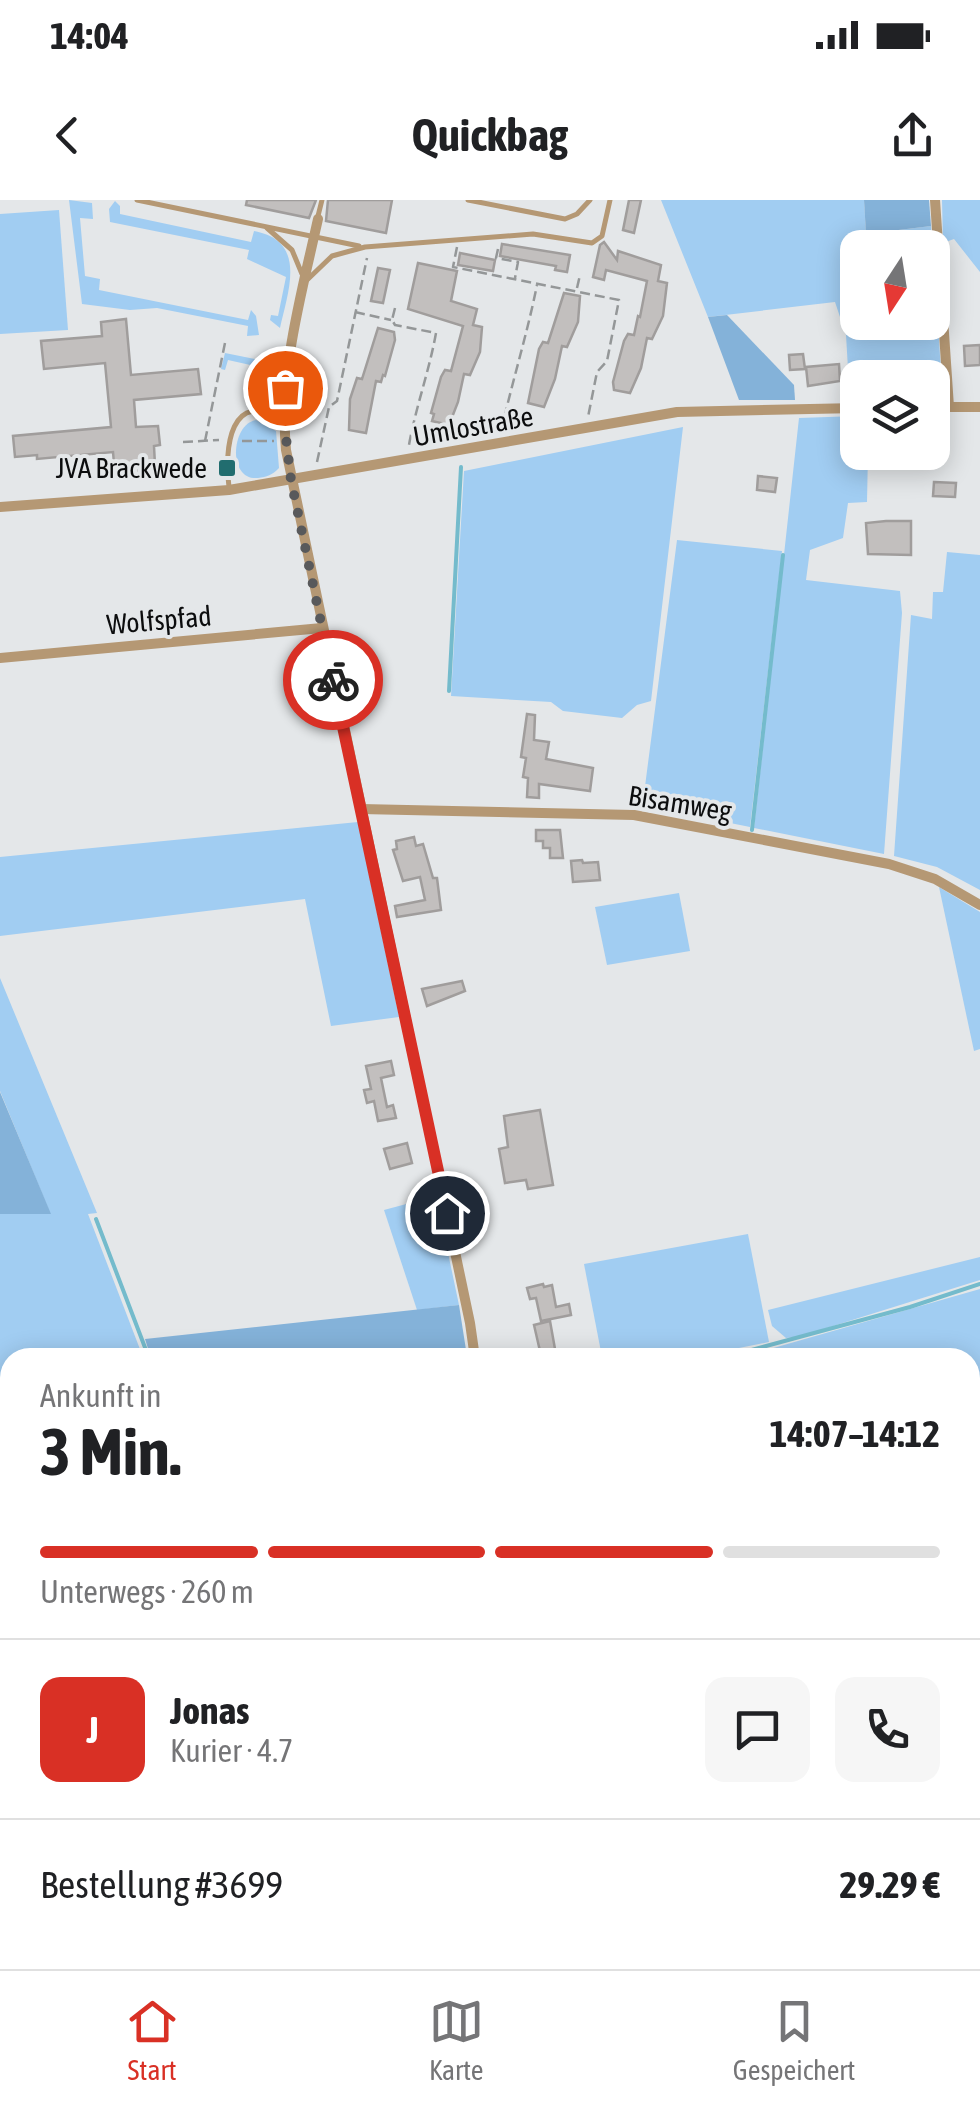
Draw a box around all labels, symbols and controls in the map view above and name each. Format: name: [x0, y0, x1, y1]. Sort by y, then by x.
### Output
text: 14:04: [50, 14, 129, 57]
icon: back: [40, 108, 95, 163]
icon: share: [885, 108, 940, 163]
text: Quickbag: [412, 109, 568, 161]
north arrow: [840, 230, 950, 340]
map controls: [840, 230, 950, 470]
pin: [243, 346, 328, 431]
button: layers: [840, 360, 950, 470]
icon: bag: [258, 361, 313, 416]
street label: Umlostraße: [410, 400, 536, 452]
place label: JVA Brackwede: [56, 452, 207, 484]
marker: JVA Brackwede: [216, 457, 238, 479]
street label: Wolfspfad: [105, 599, 213, 641]
courier: [283, 630, 383, 730]
icon: bike: [306, 653, 361, 708]
street label: Bisamweg: [626, 779, 734, 827]
pin: [405, 1171, 490, 1256]
icon: home: [420, 1186, 475, 1241]
text: Ankunft in: [40, 1377, 162, 1414]
text: 14:07–14:12: [770, 1412, 940, 1455]
text: 3 Min.: [40, 1414, 181, 1489]
text: Unterwegs · 260 m: [40, 1573, 254, 1610]
button: chat: [705, 1677, 810, 1782]
button: phone: [835, 1677, 940, 1782]
text: Jonas: [170, 1689, 250, 1732]
text: J: [86, 1708, 99, 1751]
text: Kurier · 4.7: [170, 1732, 293, 1769]
text: Bestellung #3699: [40, 1863, 283, 1906]
text: 29.29 €: [839, 1863, 940, 1906]
tab: Start: [125, 1994, 180, 2086]
tab: Karte: [429, 1994, 484, 2086]
tab: Gespeichert: [733, 1994, 855, 2086]

